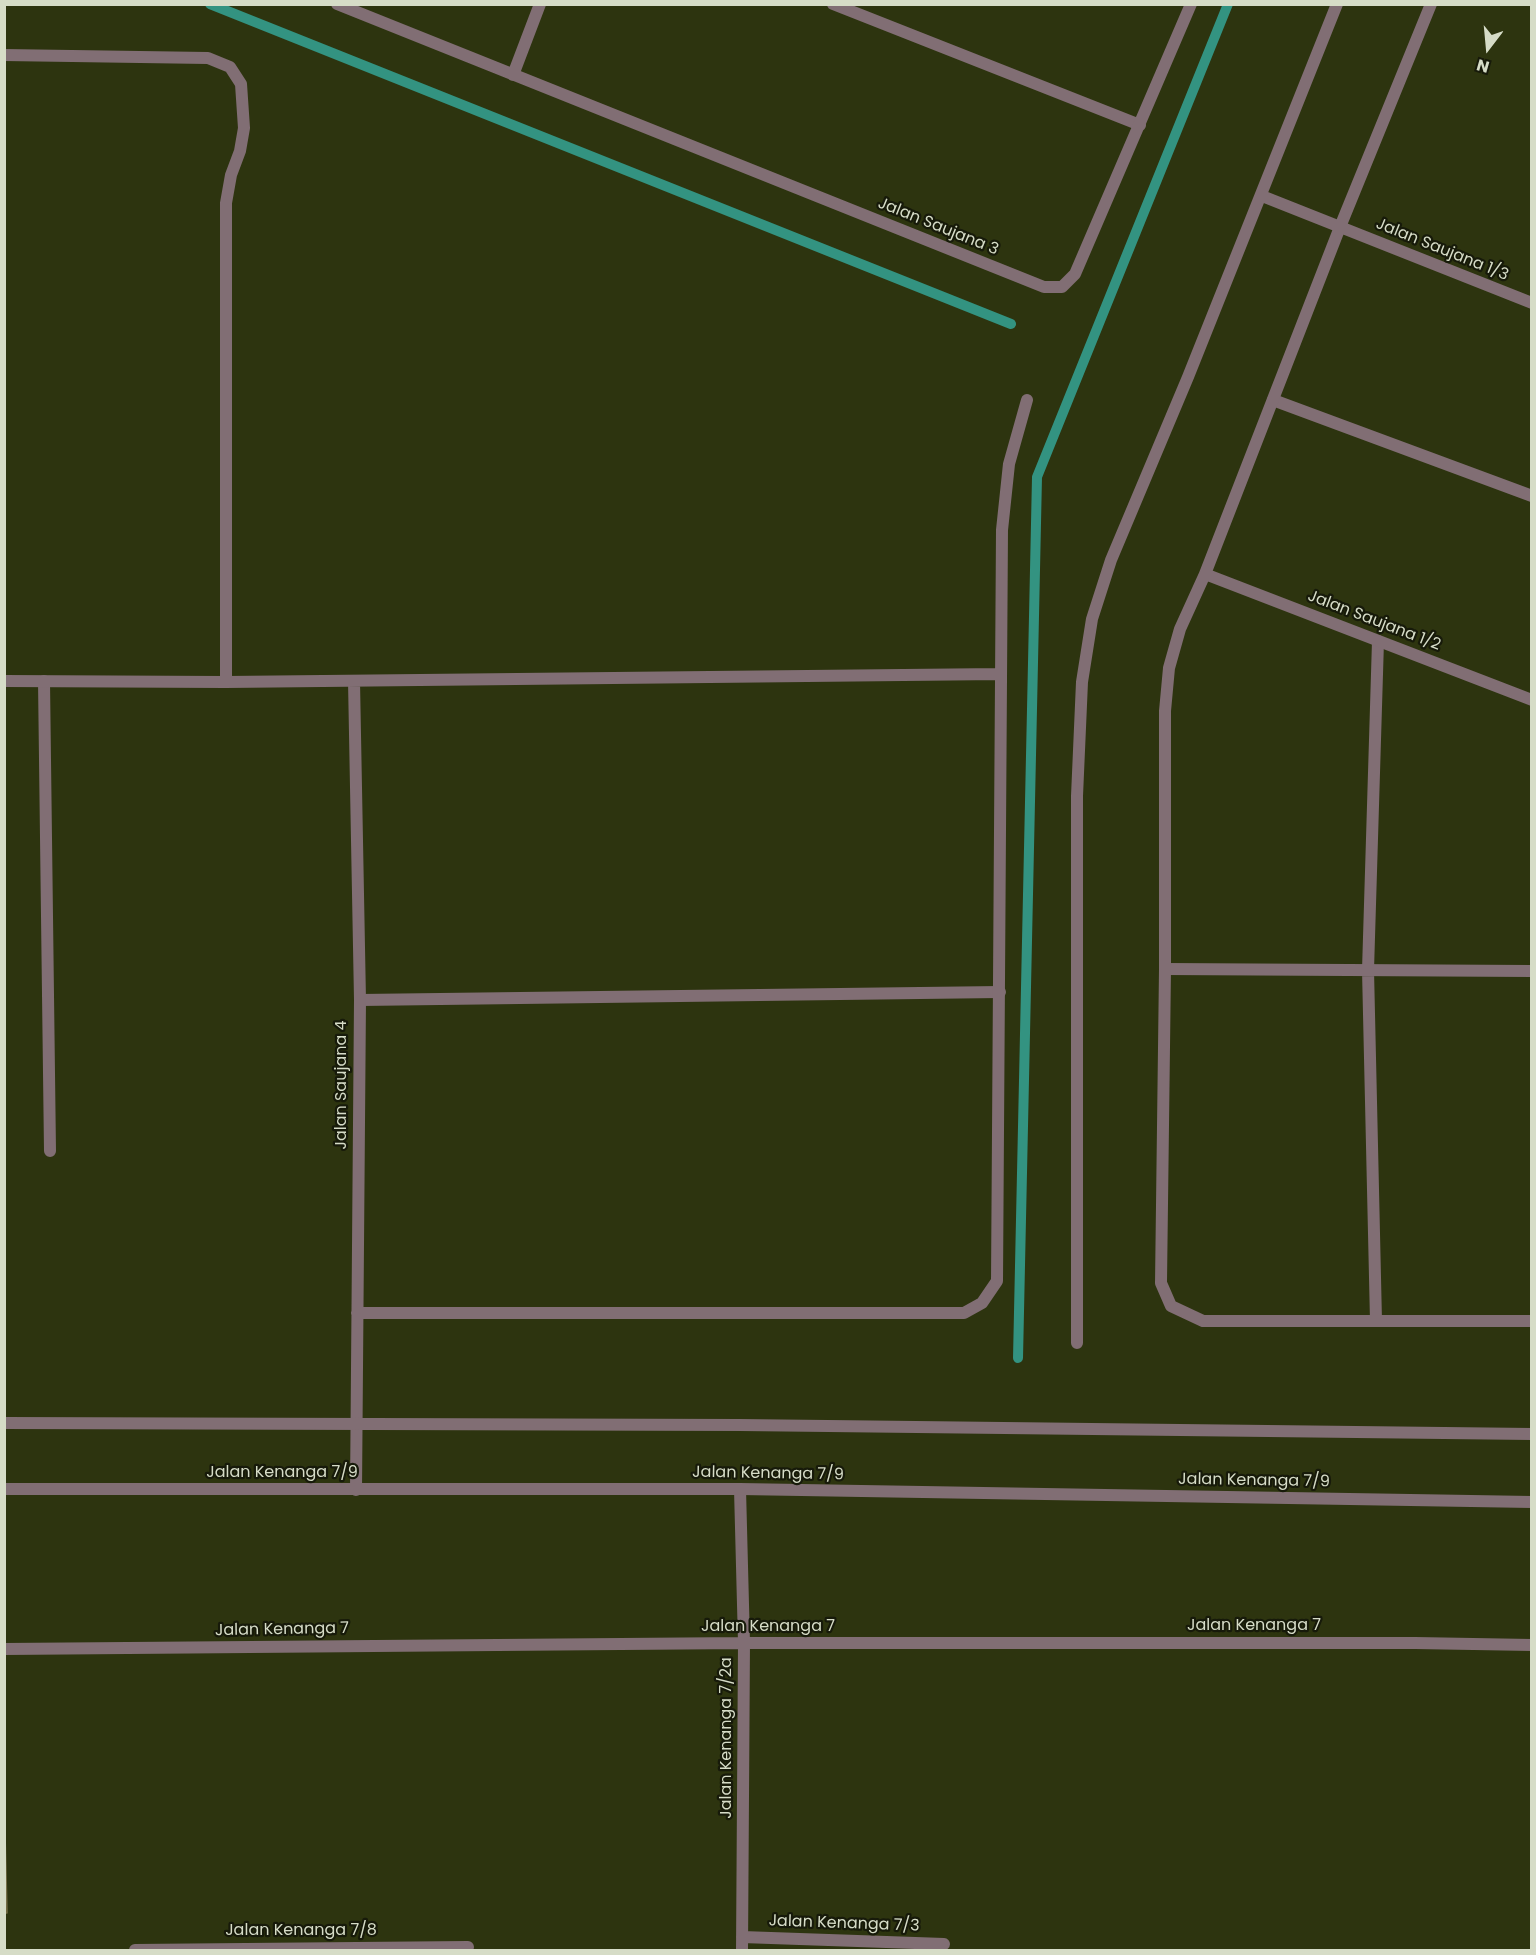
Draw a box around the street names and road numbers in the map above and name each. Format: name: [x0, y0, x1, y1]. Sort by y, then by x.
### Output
street label: Jalan Saujana 3: [875, 194, 1001, 260]
street label: Jalan Saujana 1/3: [1373, 215, 1511, 285]
street label: Jalan Saujana 1/2: [1305, 587, 1443, 655]
street label: Jalan Saujana 4: [332, 1020, 352, 1150]
street label: Jalan Kenanga 7/9: [206, 1463, 358, 1483]
street label: Jalan Kenanga 7/9: [692, 1463, 844, 1485]
street label: Jalan Kenanga 7/9: [1178, 1470, 1330, 1492]
street label: Jalan Kenanga 7: [1187, 1616, 1321, 1636]
street label: Jalan Kenanga 7: [701, 1617, 835, 1637]
street label: Jalan Kenanga 7: [215, 1619, 349, 1641]
street label: Jalan Kenanga 7/2a: [717, 1657, 737, 1819]
street label: Jalan Kenanga 7/3: [768, 1912, 920, 1936]
street label: Jalan Kenanga 7/8: [225, 1921, 377, 1941]

